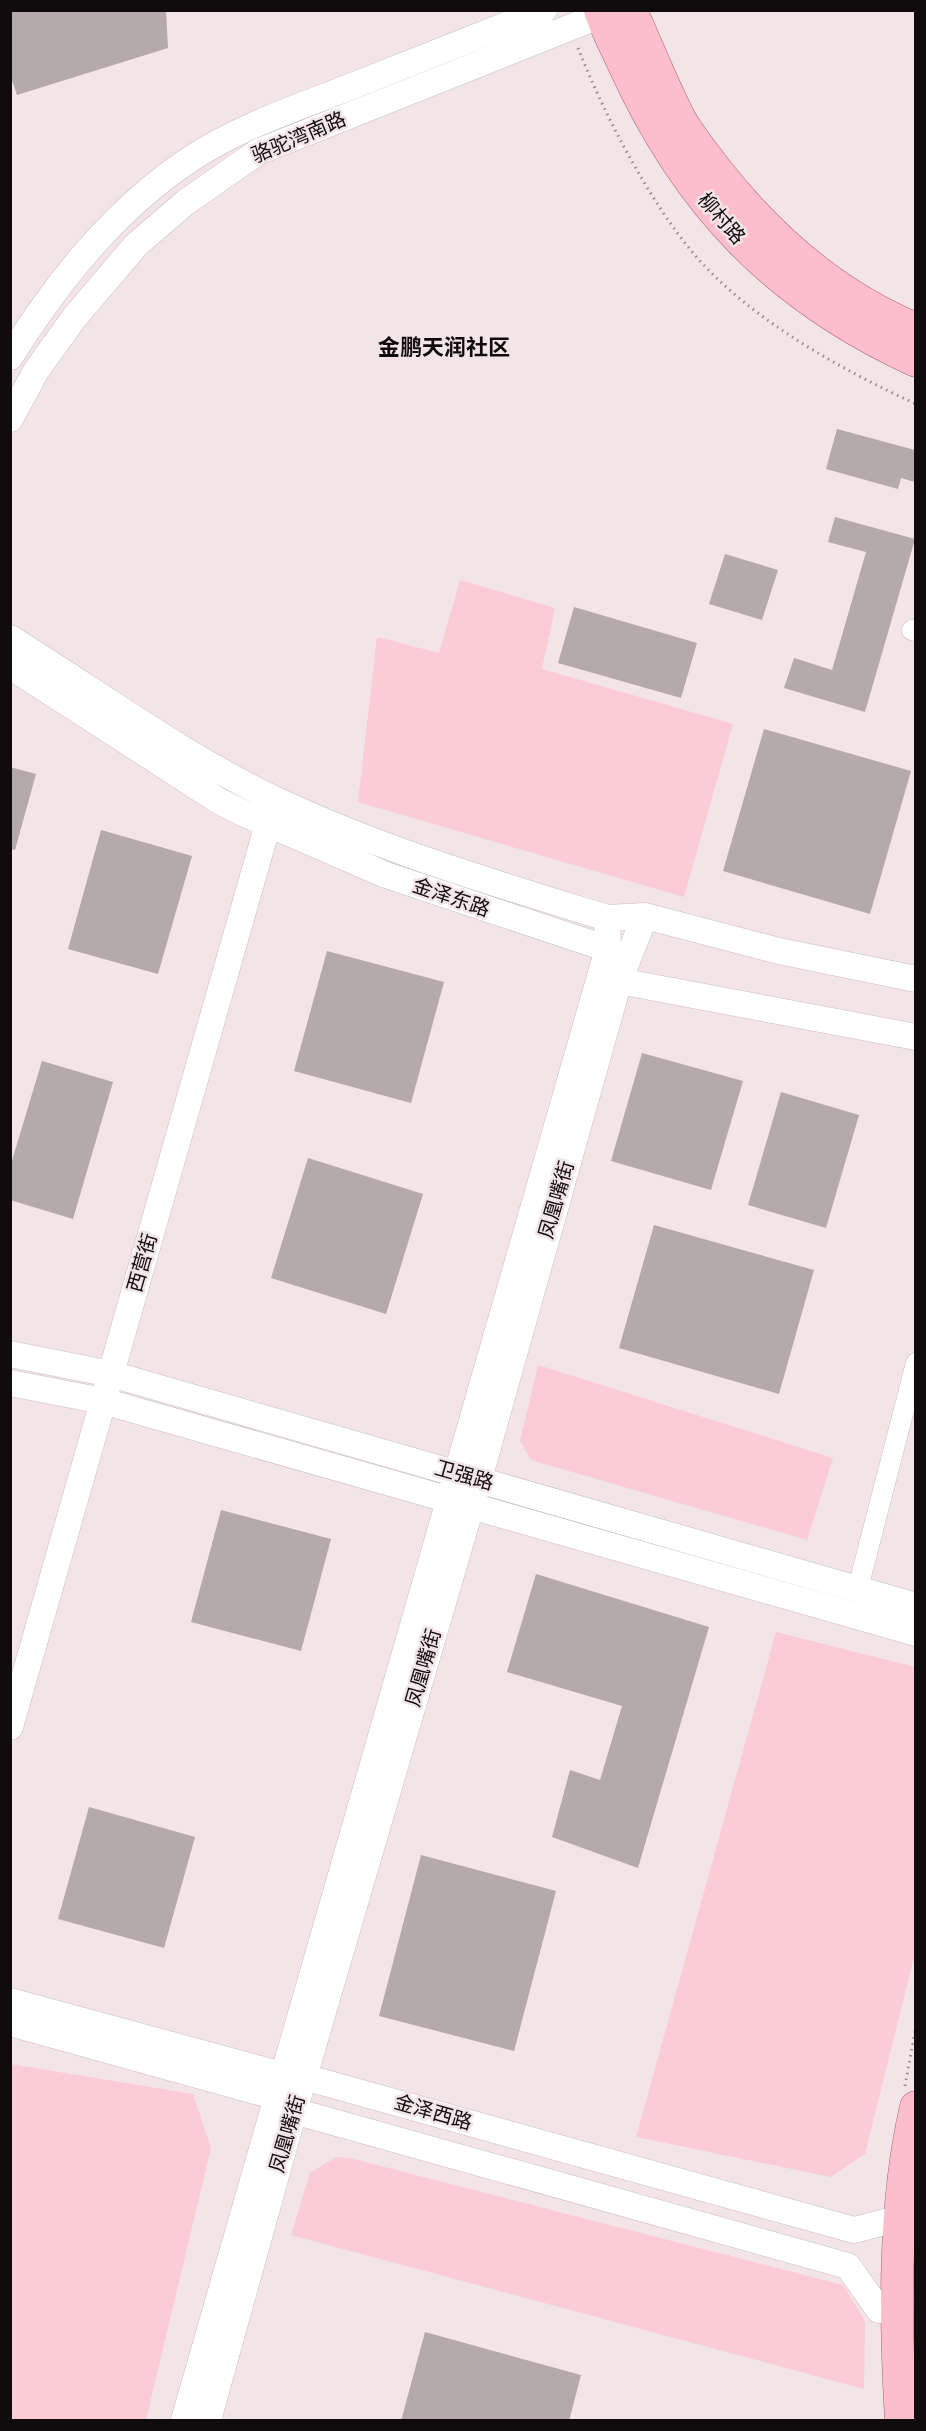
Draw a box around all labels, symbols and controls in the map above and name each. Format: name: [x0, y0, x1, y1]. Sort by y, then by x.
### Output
street label: 骆驼湾南路: [248, 107, 350, 169]
street label: 柳村路: [692, 188, 750, 250]
district label: 金鹏天润社区: [378, 335, 510, 362]
street label: 金泽东路: [409, 874, 493, 922]
street label: 凤凰嘴街: [534, 1158, 580, 1242]
street label: 西营街: [123, 1231, 163, 1295]
street label: 卫强路: [432, 1456, 496, 1496]
street label: 凤凰嘴街: [401, 1626, 447, 1710]
street label: 金泽西路: [391, 2090, 475, 2136]
street label: 凤凰嘴街: [265, 2092, 311, 2176]

